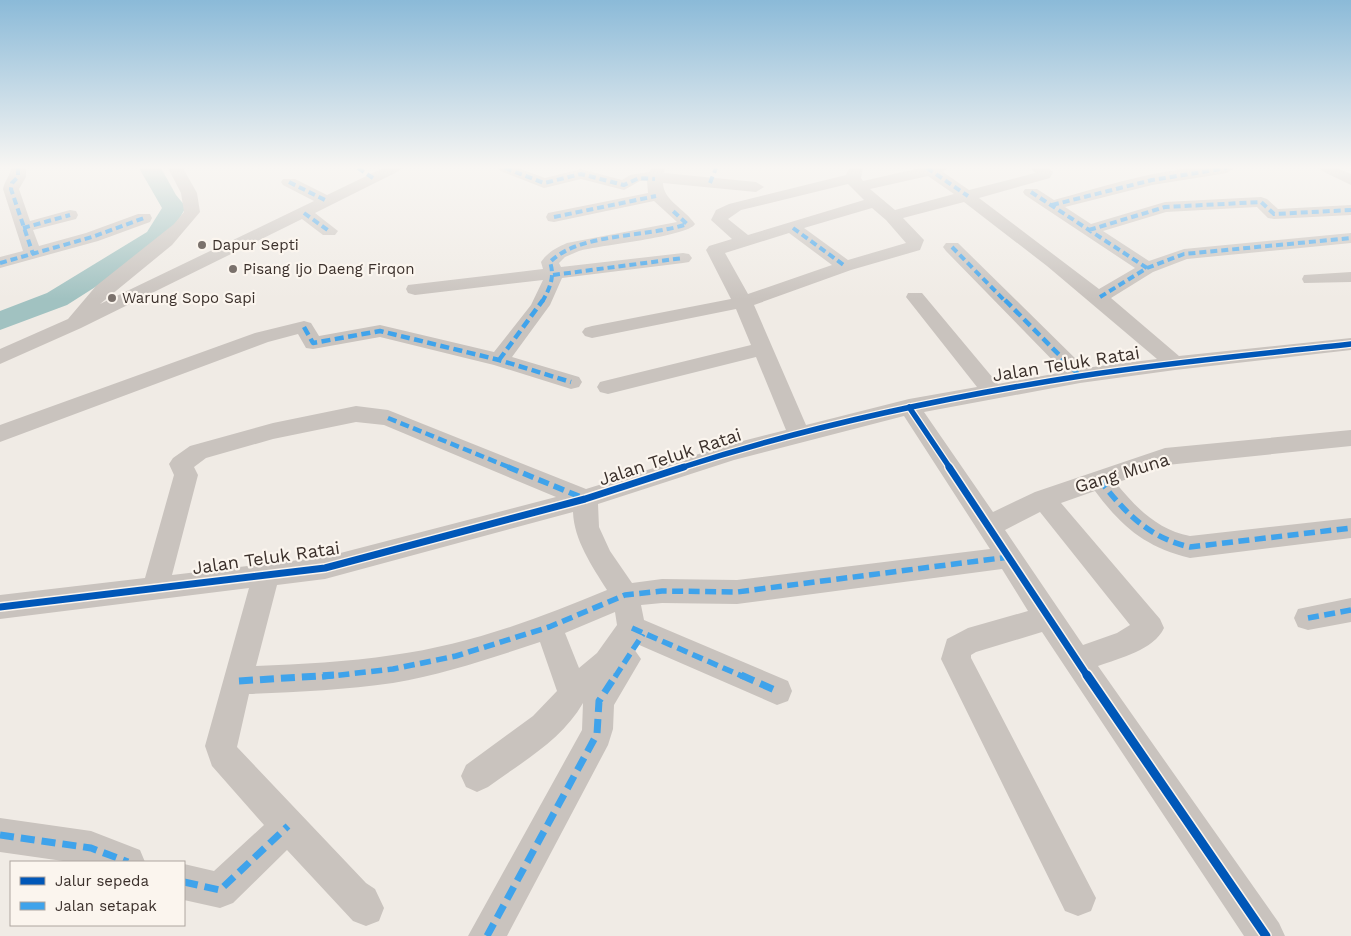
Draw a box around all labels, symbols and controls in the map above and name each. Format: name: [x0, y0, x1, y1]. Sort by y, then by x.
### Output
place label: Dapur Septi: [212, 236, 299, 254]
marker: Dapur Septi: [196, 239, 208, 251]
place label: Pisang Ijo Daeng Firqon: [243, 260, 415, 278]
marker: Pisang Ijo Daeng Firqon: [227, 263, 239, 275]
place label: Warung Sopo Sapi: [122, 289, 256, 307]
marker: Warung Sopo Sapi: [106, 292, 118, 304]
street label: Jalan Teluk Ratai: [991, 342, 1141, 386]
street label: Jalan Teluk Ratai: [596, 424, 744, 489]
street label: Gang Muna: [1072, 448, 1172, 497]
street label: Jalan Teluk Ratai: [191, 537, 341, 578]
legend: [10, 861, 185, 926]
text: Jalur sepeda: [55, 872, 149, 890]
text: Jalan setapak: [55, 897, 157, 915]

